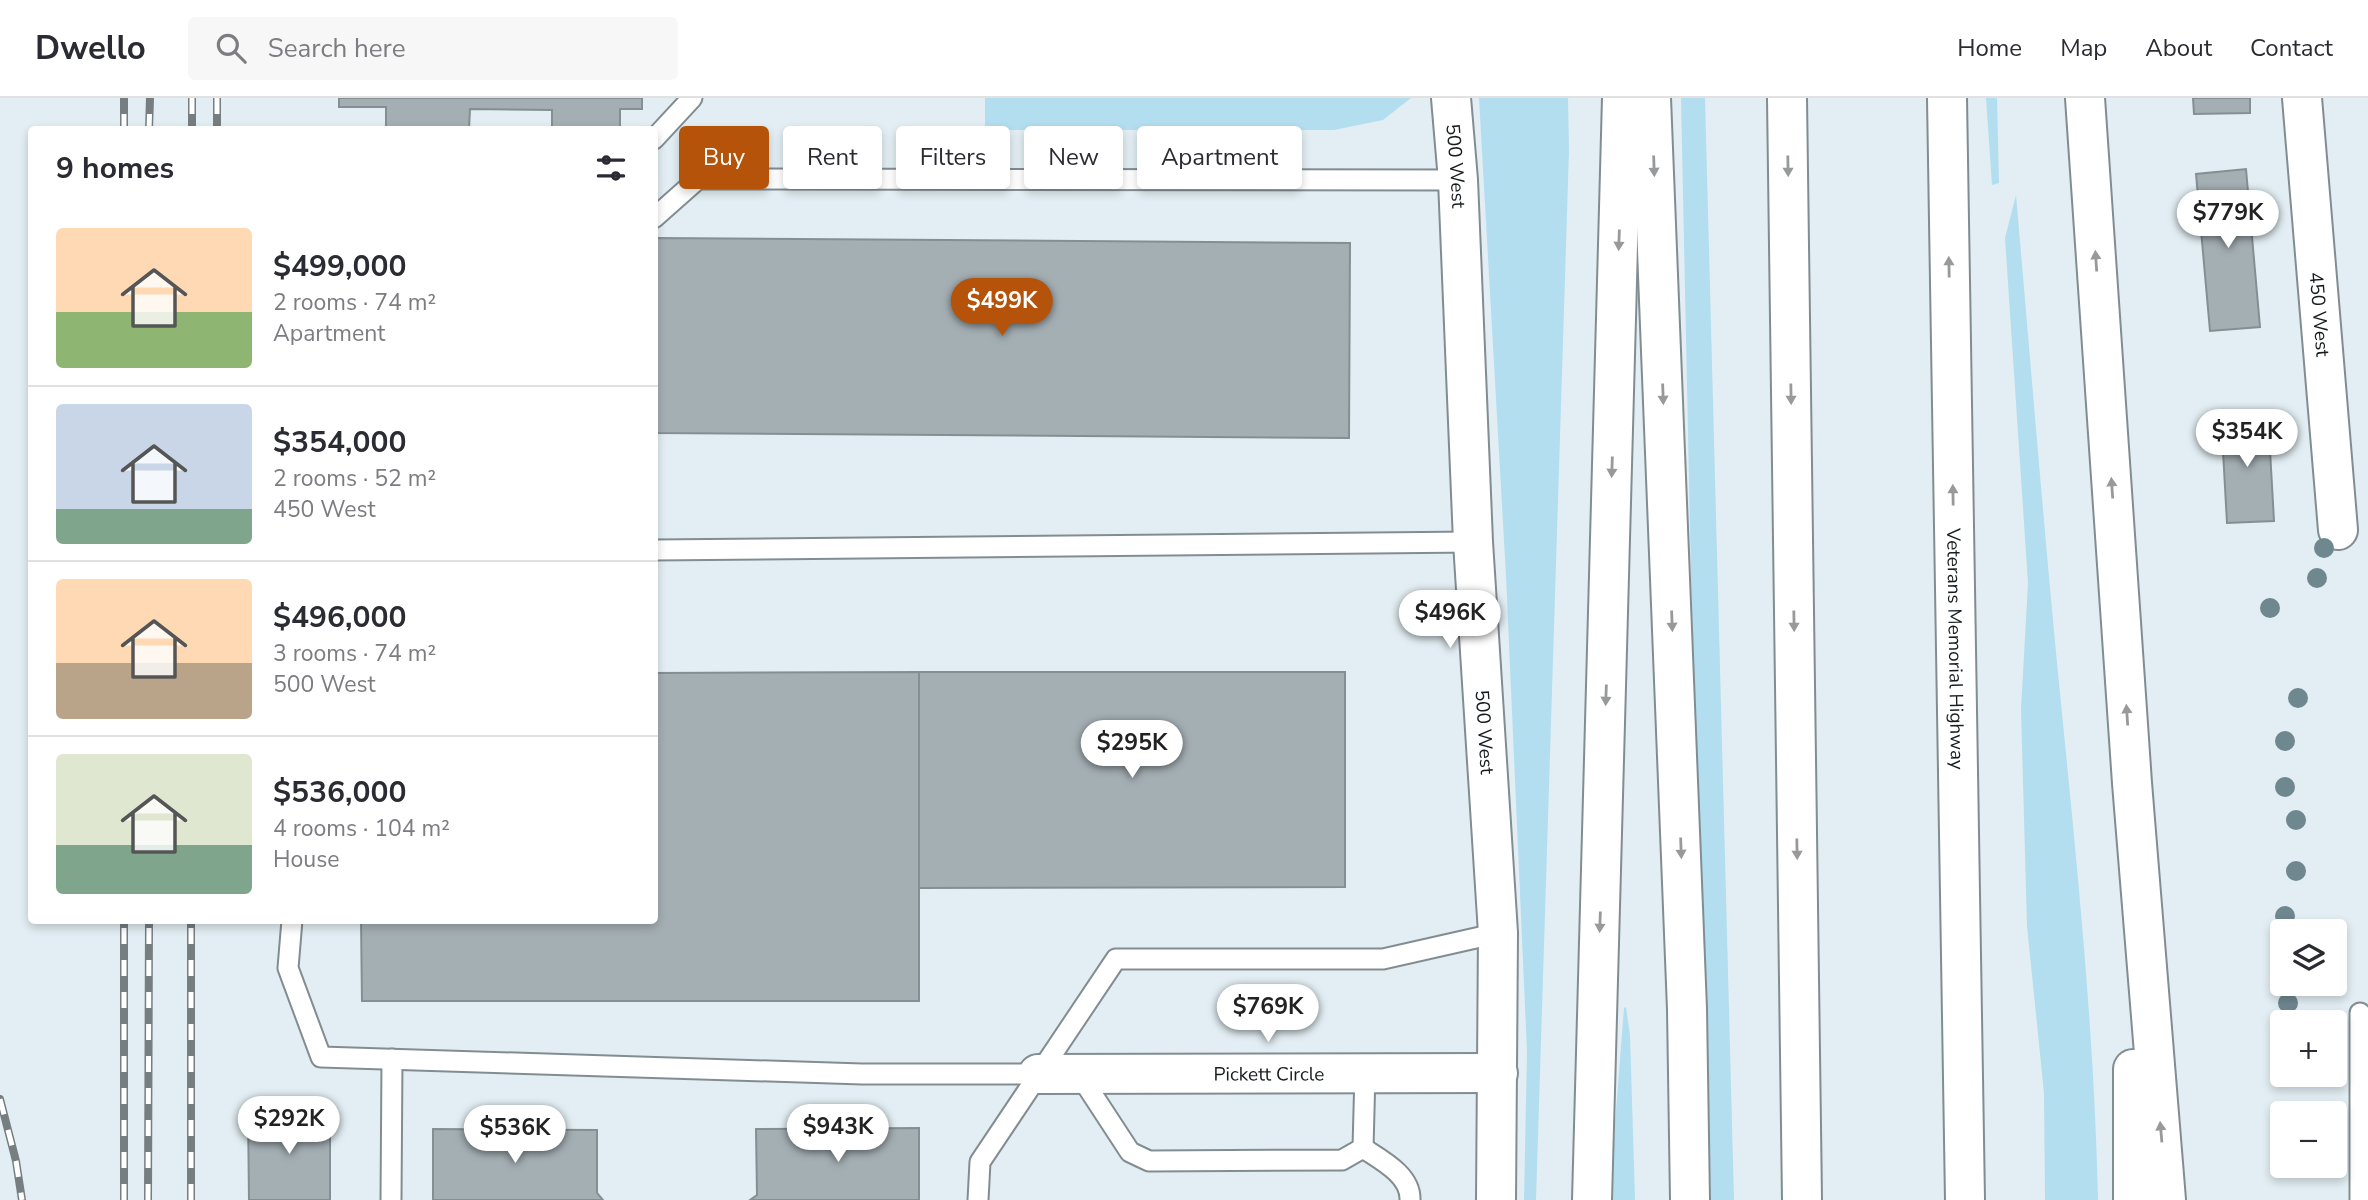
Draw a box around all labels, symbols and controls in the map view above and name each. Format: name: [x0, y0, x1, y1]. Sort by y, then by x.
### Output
search box: [188, 17, 678, 80]
text: Dwello: [35, 26, 146, 71]
icon: search: [212, 29, 250, 67]
text: Search here: [268, 31, 406, 66]
text: Home: [1957, 32, 2022, 64]
text: Map: [2060, 32, 2107, 64]
text: About: [2145, 32, 2212, 64]
text: Contact: [2250, 32, 2333, 64]
street label: 500 West: [1439, 123, 1471, 209]
chip: Buy: [679, 126, 769, 189]
chip: Rent: [783, 126, 882, 189]
chip: Filters: [896, 126, 1010, 189]
chip: New: [1024, 126, 1123, 189]
chip: Apartment: [1137, 126, 1302, 189]
text: 9 homes: [56, 148, 174, 189]
icon: filters: [592, 149, 630, 187]
one-way arrow: [1648, 155, 1659, 177]
one-way arrow: [1782, 155, 1794, 177]
pin: $779K: [2179, 190, 2277, 250]
text: $779K: [2193, 197, 2263, 228]
one-way arrow: [1613, 229, 1624, 251]
text: $499,000: [273, 246, 406, 287]
one-way arrow: [2091, 250, 2102, 272]
icon: home: [112, 256, 196, 340]
one-way arrow: [1943, 256, 1955, 278]
street label: 450 West: [2303, 271, 2336, 358]
pin: $499K: [953, 278, 1051, 338]
text: $499K: [967, 285, 1037, 316]
text: 2 rooms · 74 m²: [273, 287, 436, 318]
text: Apartment: [273, 318, 385, 349]
one-way arrow: [1657, 383, 1668, 405]
one-way arrow: [1785, 383, 1797, 405]
pin: $354K: [2198, 410, 2296, 469]
text: $354K: [2212, 416, 2282, 447]
text: $354,000: [273, 422, 406, 463]
icon: home: [112, 432, 196, 516]
one-way arrow: [1607, 456, 1618, 478]
text: 2 rooms · 52 m²: [273, 463, 436, 494]
one-way arrow: [2106, 477, 2117, 499]
one-way arrow: [1947, 484, 1959, 506]
text: 450 West: [273, 494, 376, 525]
street label: Veterans Memorial Highway: [1940, 527, 1970, 770]
pin: $496K: [1401, 590, 1499, 650]
text: $496,000: [273, 597, 406, 638]
text: $496K: [1415, 597, 1485, 628]
icon: home: [112, 607, 196, 691]
one-way arrow: [1666, 610, 1677, 632]
one-way arrow: [1788, 610, 1800, 632]
text: 3 rooms · 74 m²: [273, 638, 436, 669]
text: 500 West: [273, 669, 376, 700]
one-way arrow: [1600, 684, 1612, 706]
street label: 500 West: [1468, 689, 1500, 776]
one-way arrow: [2121, 704, 2132, 726]
pin: $295K: [1083, 720, 1181, 780]
text: $295K: [1097, 727, 1167, 758]
text: $536,000: [273, 772, 406, 813]
icon: home: [112, 782, 196, 866]
text: 4 rooms · 104 m²: [273, 813, 450, 844]
one-way arrow: [1675, 837, 1686, 859]
one-way arrow: [1792, 838, 1803, 860]
text: House: [273, 844, 340, 875]
one-way arrow: [1594, 911, 1605, 933]
map controls: [2270, 919, 2347, 1178]
button: layers: [2270, 919, 2347, 996]
pin: $769K: [1219, 984, 1317, 1044]
text: $769K: [1233, 991, 1303, 1022]
button: +: [2270, 1010, 2347, 1087]
street label: Pickett Circle: [1213, 1061, 1325, 1088]
pin: $292K: [240, 1096, 338, 1156]
button: −: [2270, 1101, 2347, 1178]
text: $292K: [254, 1103, 324, 1134]
pin: $943K: [789, 1104, 887, 1164]
pin: $536K: [466, 1105, 564, 1165]
text: $943K: [803, 1111, 873, 1142]
text: $536K: [480, 1112, 550, 1143]
one-way arrow: [2155, 1121, 2166, 1143]

